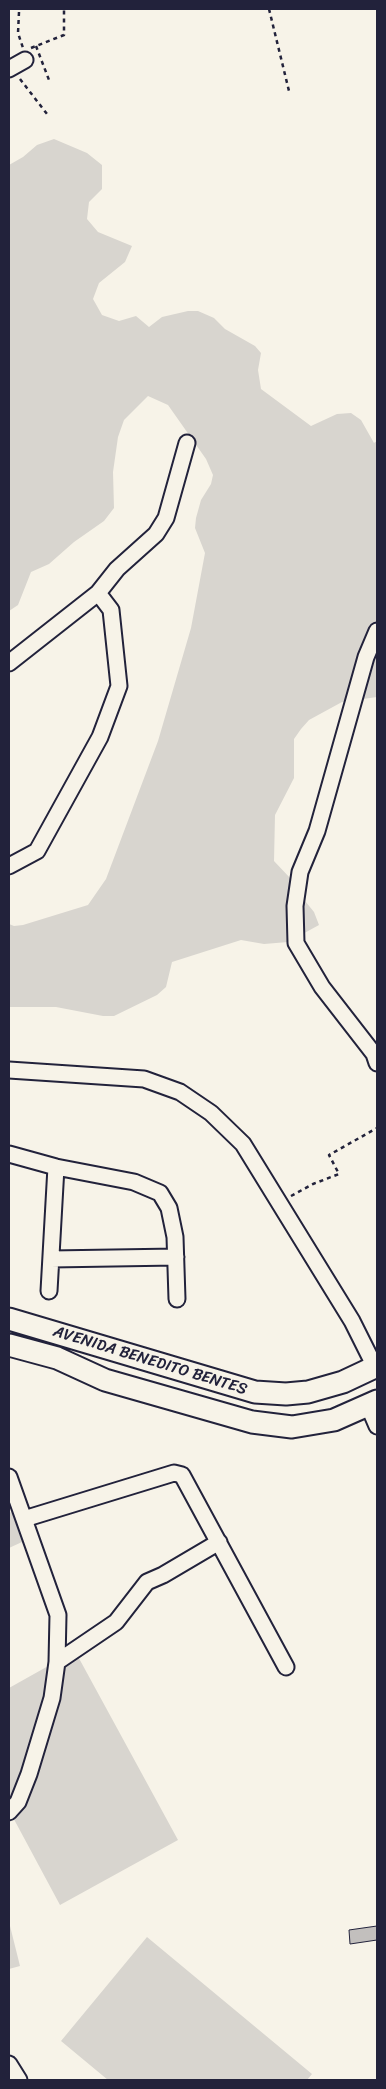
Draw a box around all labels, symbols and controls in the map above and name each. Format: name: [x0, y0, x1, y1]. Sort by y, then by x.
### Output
street label: AVENIDA BENEDITO BENTES: [51, 1322, 249, 1400]

